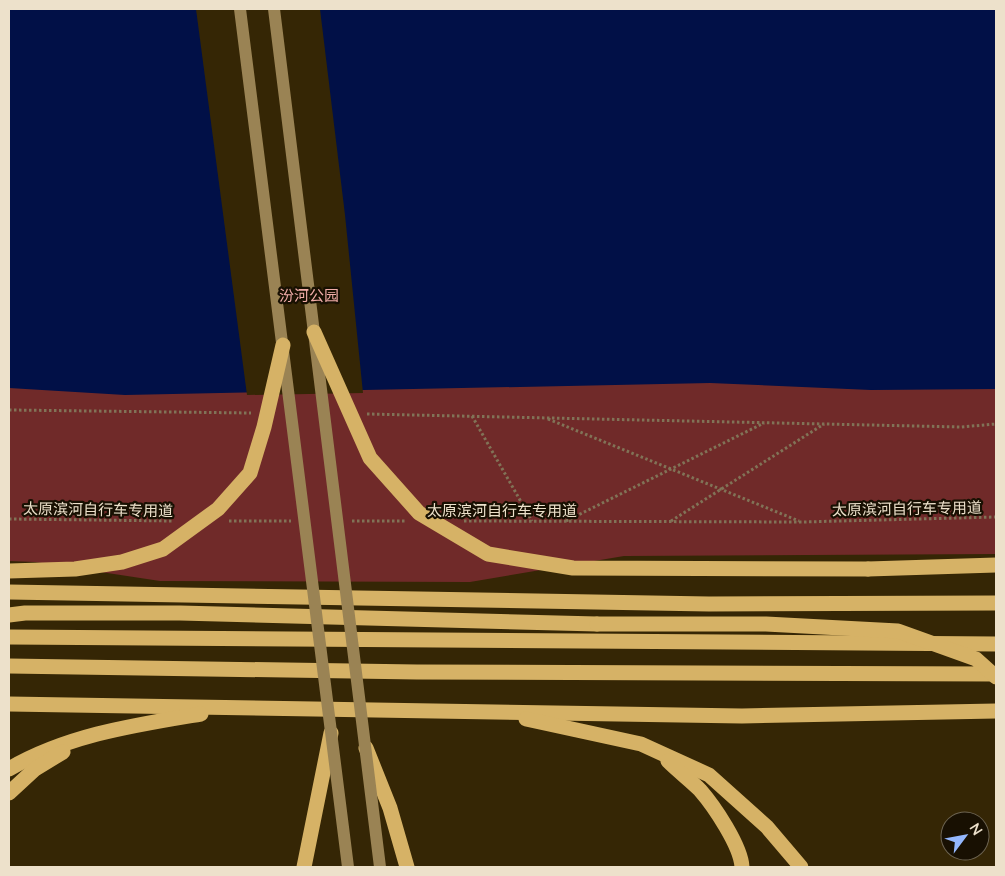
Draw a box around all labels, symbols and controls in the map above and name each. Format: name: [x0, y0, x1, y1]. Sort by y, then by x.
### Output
park label: 汾河公园: [279, 286, 339, 304]
street label: 太原滨河自行车专用道: [832, 498, 982, 518]
street label: 太原滨河自行车专用道: [23, 499, 173, 519]
street label: 太原滨河自行车专用道: [427, 501, 577, 519]
north arrow: [940, 811, 990, 861]
text: N: [966, 820, 987, 838]

